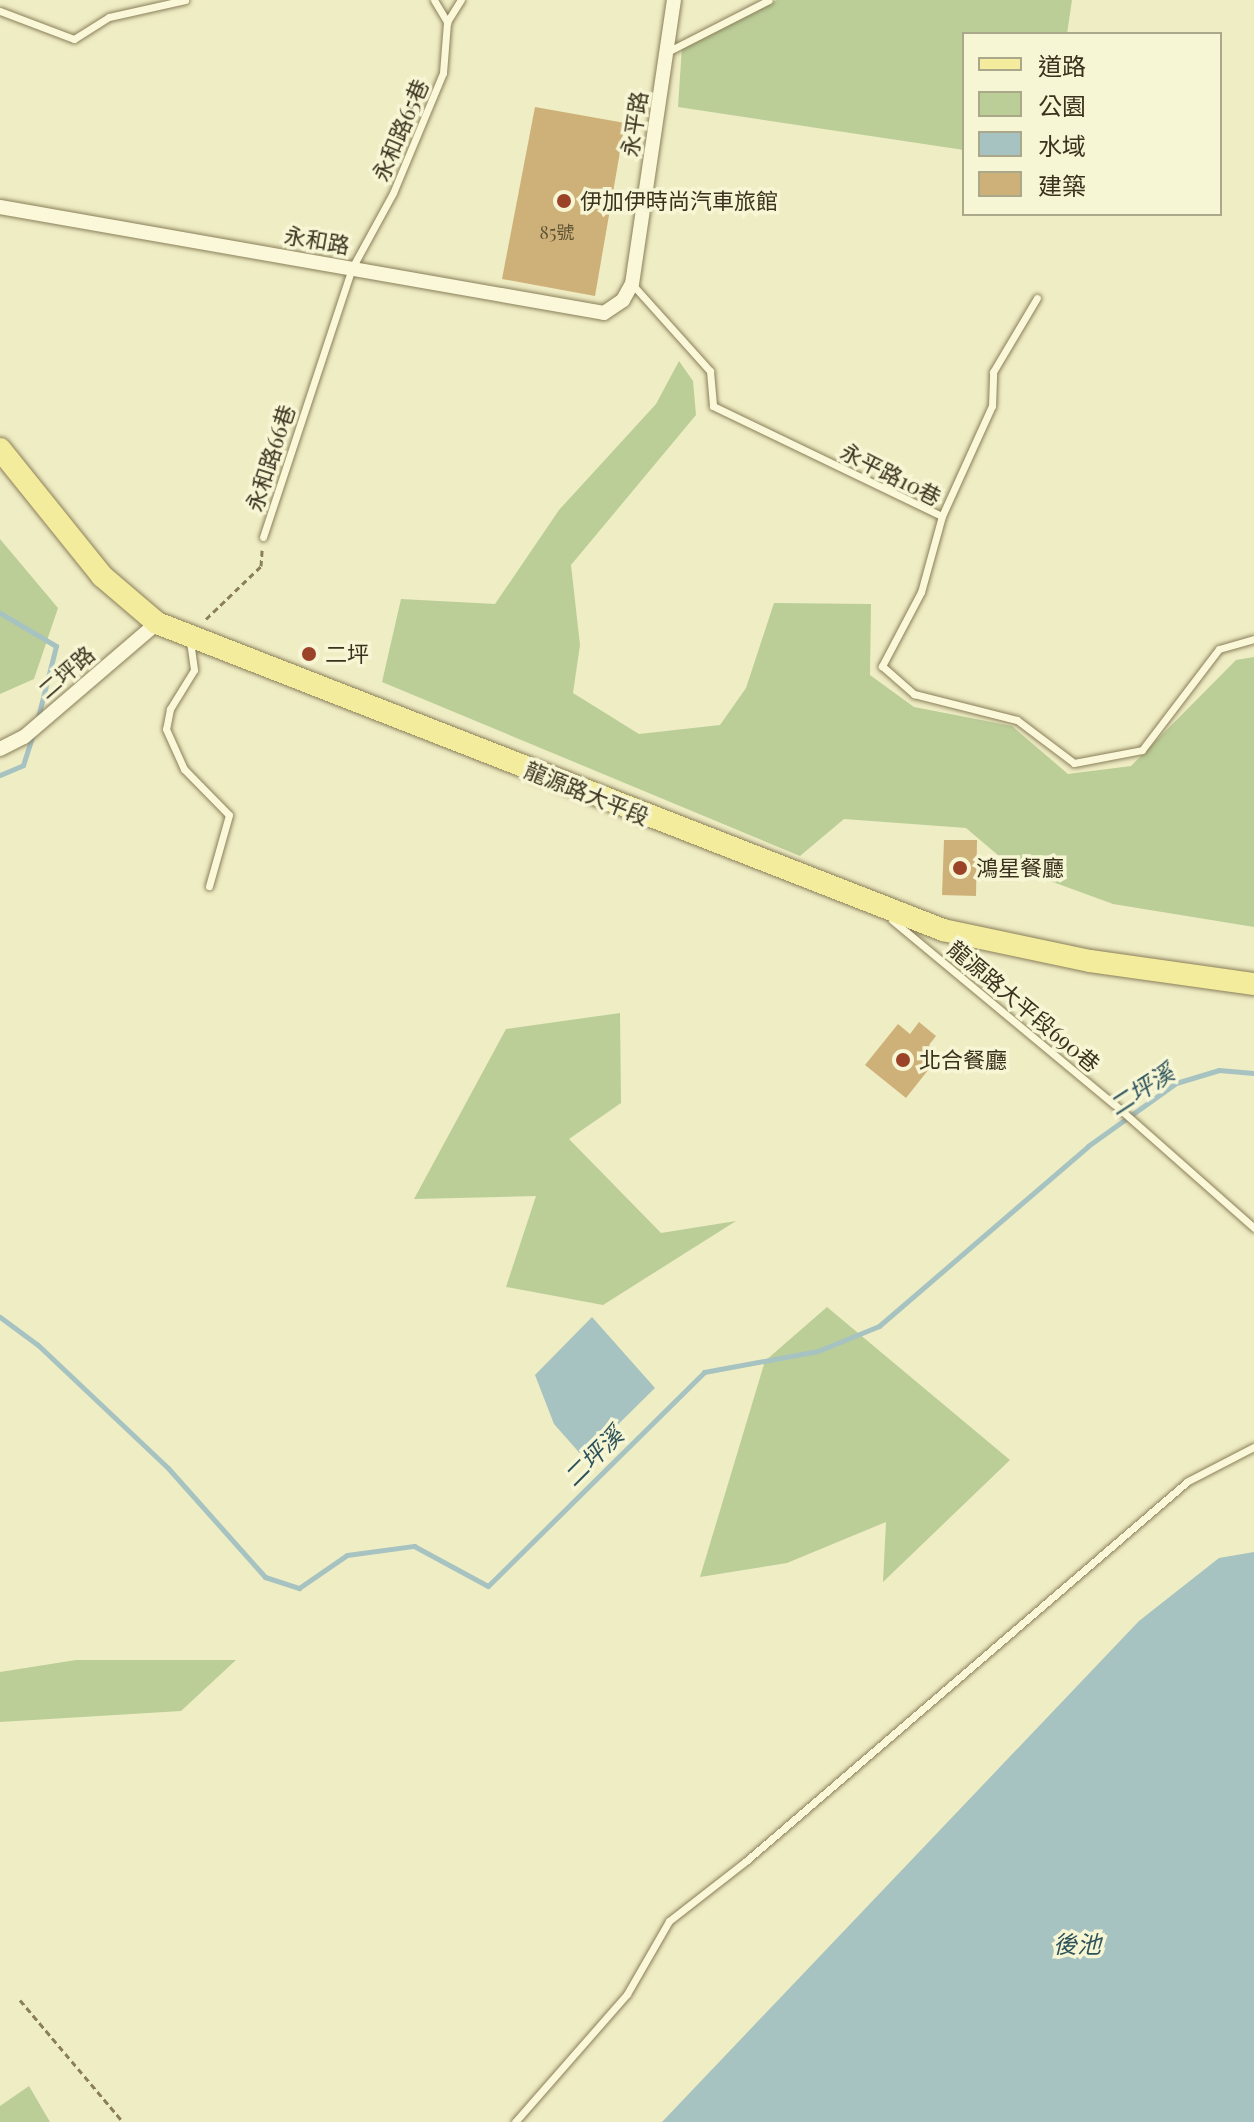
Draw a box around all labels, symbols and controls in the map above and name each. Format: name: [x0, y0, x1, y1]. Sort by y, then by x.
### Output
legend: [962, 32, 1222, 216]
text: 道路: [1038, 49, 1086, 81]
street label: 永和路65巷: [367, 75, 433, 185]
street label: 永平路: [616, 89, 652, 159]
text: 公園: [1038, 89, 1086, 121]
text: 水域: [1038, 129, 1086, 161]
text: 建築: [1038, 169, 1086, 201]
place label: 伊加伊時尚汽車旅館: [580, 188, 778, 214]
marker: 伊加伊時尚汽車旅館: [555, 192, 573, 210]
street label: 永和路: [282, 221, 352, 259]
house number: 85號: [540, 221, 574, 243]
street label: 永和路66巷: [240, 401, 300, 515]
street label: 永平路10巷: [836, 437, 946, 511]
street label: 二坪路: [32, 640, 100, 704]
place label: 二坪: [325, 641, 369, 667]
marker: 二坪: [300, 645, 318, 663]
street label: 龍源路大平段: [521, 756, 653, 830]
place label: 鴻星餐廳: [976, 855, 1064, 881]
marker: 鴻星餐廳: [951, 859, 969, 877]
street label: 龍源路大平段690巷: [943, 935, 1105, 1077]
place label: 北合餐廳: [919, 1047, 1007, 1073]
marker: 北合餐廳: [894, 1051, 912, 1069]
water label: 二坪溪: [1103, 1057, 1179, 1121]
water label: 二坪溪: [557, 1420, 629, 1492]
water label: 後池: [1053, 1930, 1101, 1958]

